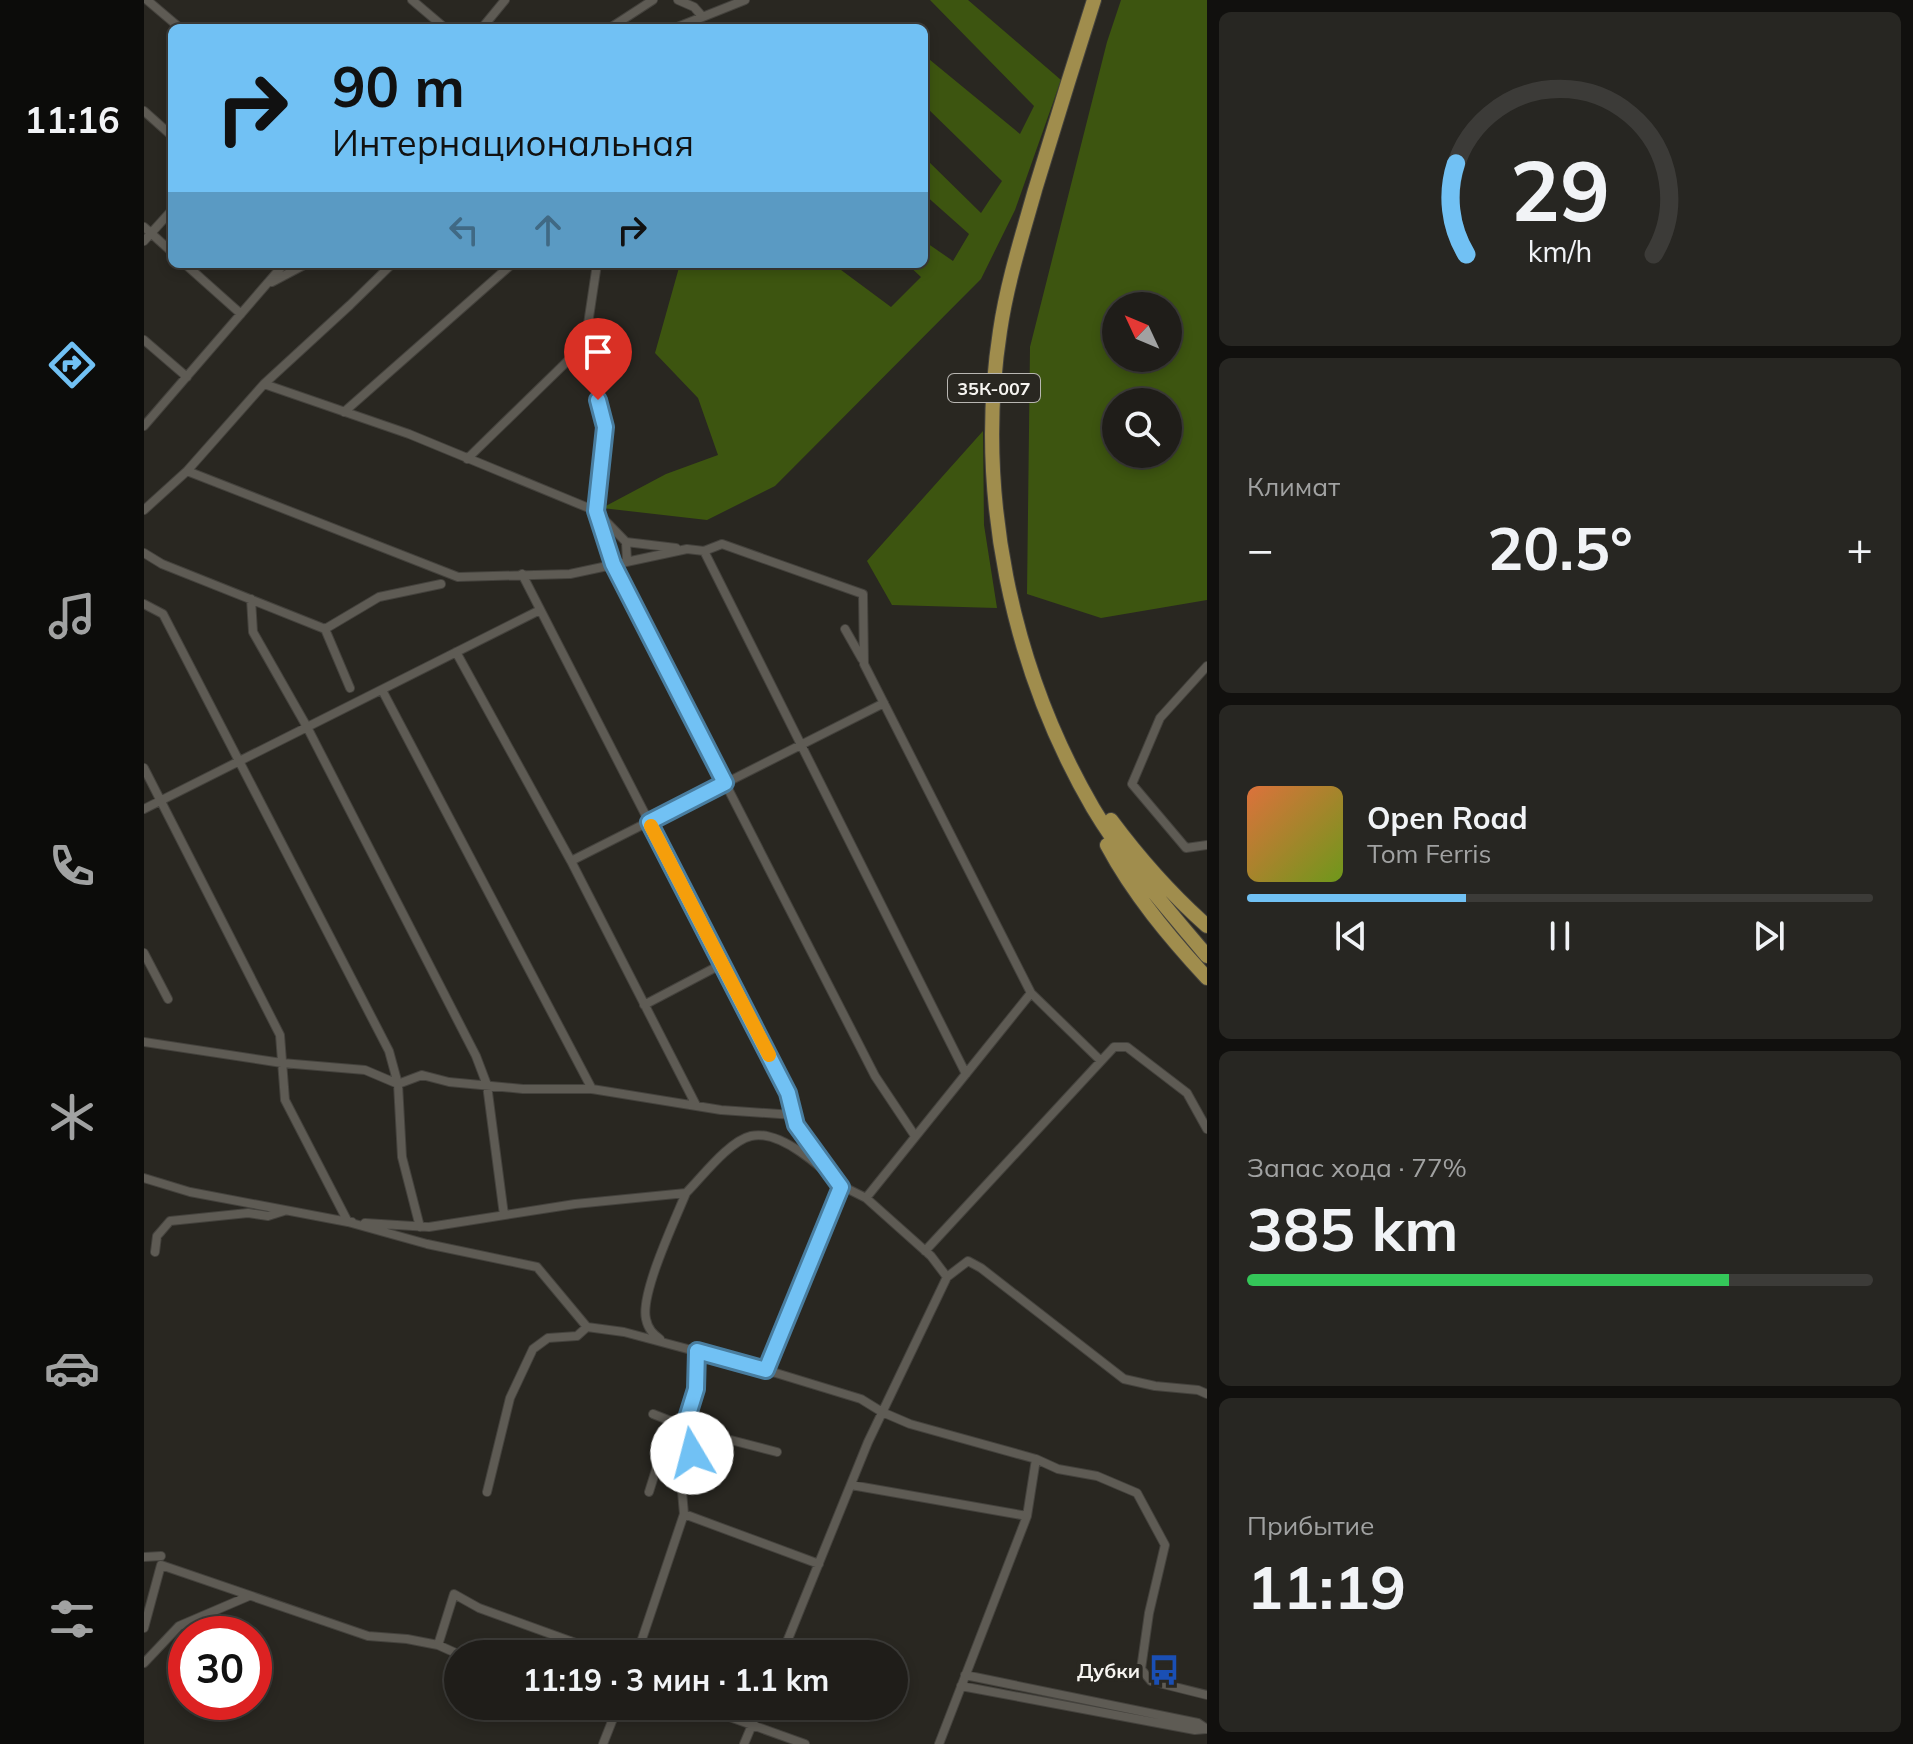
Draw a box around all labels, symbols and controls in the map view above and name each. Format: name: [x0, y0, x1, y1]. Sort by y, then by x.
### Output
text: 90 m: [332, 51, 465, 121]
icon: right: [200, 56, 304, 160]
text: 11:16: [24, 97, 120, 142]
text: Интернациональная: [332, 120, 694, 165]
text: 29: [1510, 137, 1610, 242]
icon: left: [442, 208, 486, 252]
icon: ahead: [526, 208, 570, 252]
icon: right: [610, 208, 654, 252]
text: km/h: [1528, 233, 1592, 269]
north arrow: [1102, 292, 1182, 372]
map controls: [1102, 292, 1182, 468]
pin: [564, 318, 632, 400]
icon: arrive: [576, 330, 620, 374]
icon: directions: [44, 337, 100, 393]
road number: 35К-007: [948, 374, 1040, 402]
button: search: [1102, 388, 1182, 468]
text: Климат: [1247, 470, 1340, 503]
text: 20.5°: [1487, 510, 1633, 585]
text: −: [1247, 521, 1273, 576]
text: +: [1847, 521, 1873, 576]
icon: music: [44, 588, 100, 644]
text: Open Road: [1367, 799, 1528, 837]
text: Tom Ferris: [1367, 837, 1491, 870]
icon: phone: [44, 838, 100, 894]
icon: previous: [1329, 914, 1373, 958]
icon: pause: [1538, 914, 1582, 958]
icon: next: [1747, 914, 1791, 958]
icon: climate: [44, 1089, 100, 1145]
text: Запас хода · 77%: [1247, 1151, 1467, 1184]
text: 385 km: [1247, 1191, 1459, 1266]
icon: car: [44, 1340, 100, 1396]
position arrow: [650, 1411, 734, 1495]
text: Прибытие: [1247, 1509, 1374, 1542]
text: 11:19: [1247, 1549, 1406, 1624]
icon: filters: [44, 1591, 100, 1647]
speed limit sign: 30: [168, 1616, 272, 1720]
bus stop icon: Дубки: [1147, 1653, 1181, 1687]
place label: Дубки: [1077, 1658, 1140, 1683]
text: 11:19 · 3 мин · 1.1 km: [523, 1661, 829, 1699]

